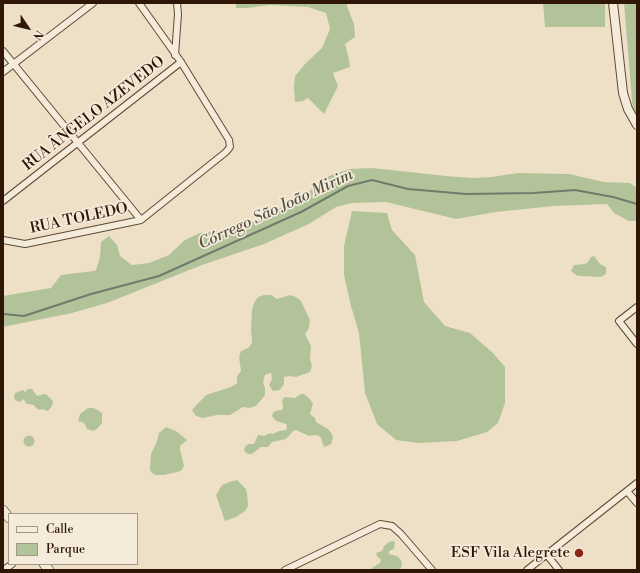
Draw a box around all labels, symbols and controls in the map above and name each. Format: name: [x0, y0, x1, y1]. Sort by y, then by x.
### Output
north arrow: [8, 8, 48, 48]
text: N: [30, 27, 46, 42]
street label: RUA ÂNGELO AZEVEDO: [19, 53, 169, 175]
water label: Córrego São João Mirim: [196, 166, 356, 254]
street label: RUA TOLEDO: [28, 200, 130, 238]
legend: [8, 513, 138, 565]
text: Calle: [46, 522, 73, 537]
text: Parque: [46, 542, 85, 557]
place label: ESF Vila Alegrete: [451, 544, 570, 562]
marker: ESF Vila Alegrete: [573, 547, 585, 559]

